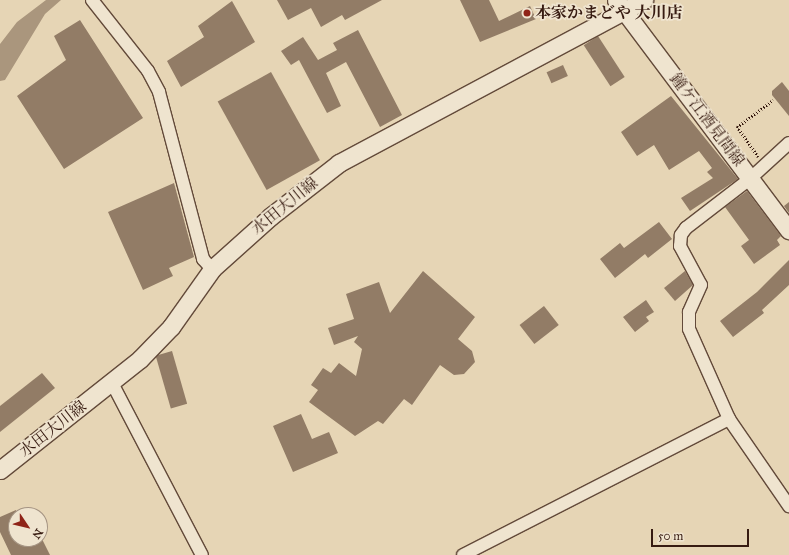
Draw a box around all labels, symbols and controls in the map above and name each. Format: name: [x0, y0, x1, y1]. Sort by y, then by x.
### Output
place label: 本家かまどや 大川店: [535, 3, 682, 23]
marker: 本家かまどや 大川店: [522, 8, 532, 18]
street label: 鐘ケ江酒見間線: [666, 69, 748, 171]
street label: 水田大川線: [248, 173, 322, 239]
street label: 水田大川線: [16, 397, 90, 461]
north arrow: [8, 507, 48, 547]
scale bar: [653, 521, 751, 547]
text: N: [29, 526, 45, 541]
text: 50 m: [658, 529, 683, 543]

